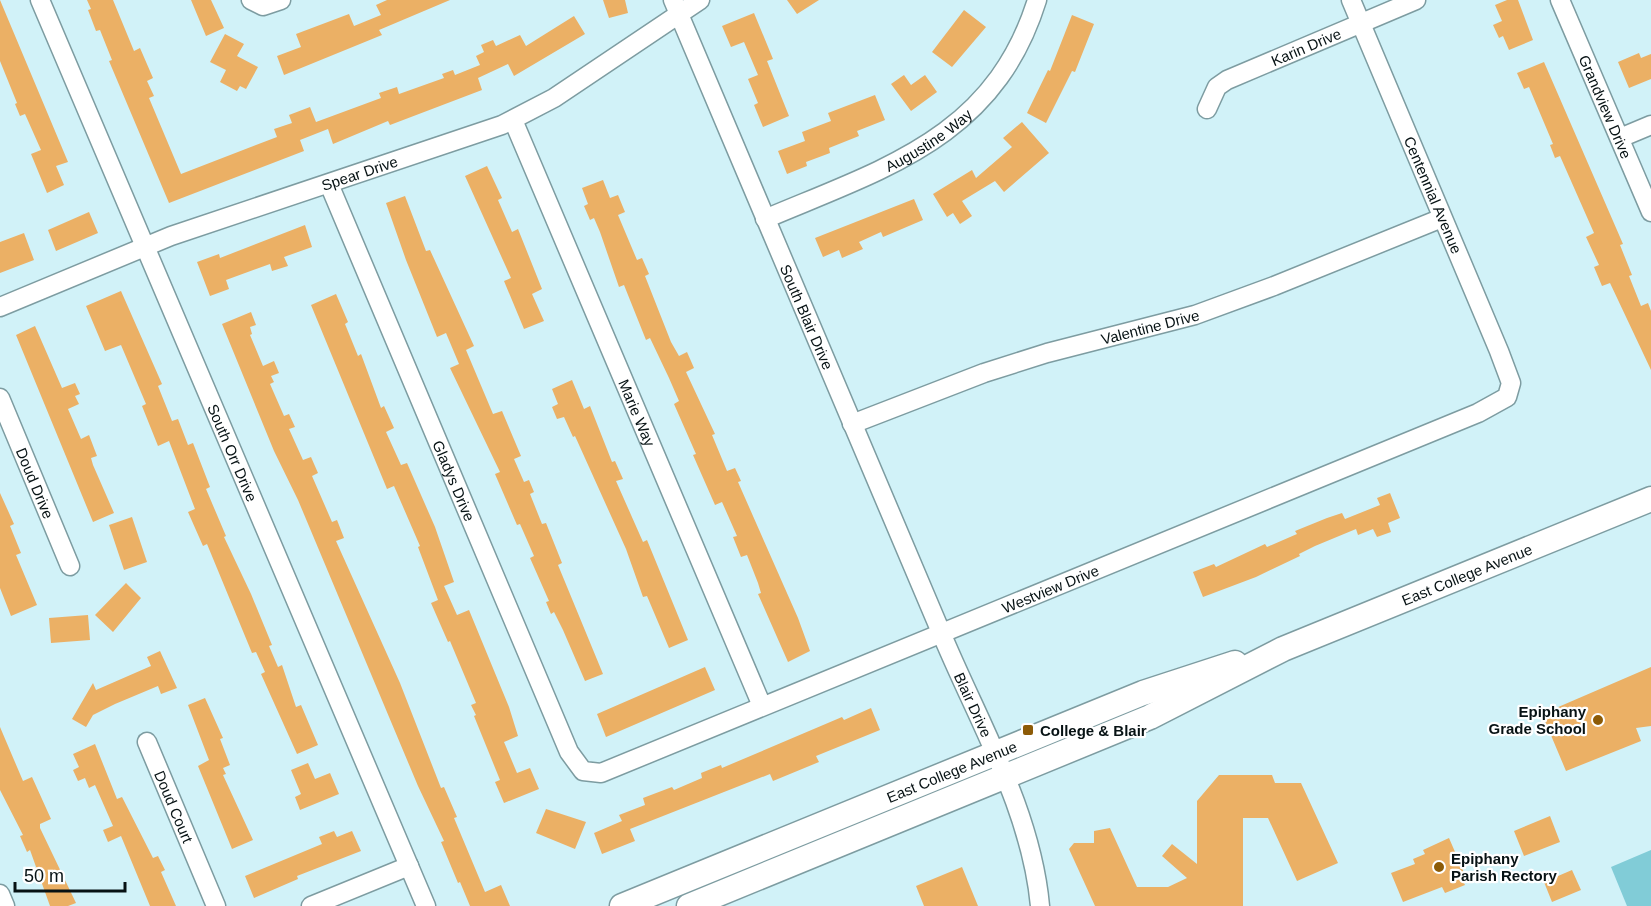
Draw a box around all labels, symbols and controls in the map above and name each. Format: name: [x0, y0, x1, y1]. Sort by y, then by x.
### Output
street label: Karin Drive: [1268, 24, 1343, 69]
street label: Grandview Drive: [1576, 52, 1635, 161]
street label: Augustine Way: [882, 105, 975, 174]
street label: Centennial Avenue: [1401, 134, 1465, 256]
street label: Spear Drive: [319, 152, 400, 193]
street label: South Blair Drive: [777, 262, 837, 372]
street label: Valentine Drive: [1099, 306, 1201, 347]
street label: Marie Way: [616, 377, 659, 449]
street label: South Orr Drive: [205, 401, 261, 504]
street label: Gladys Drive: [430, 438, 479, 523]
street label: Doud Drive: [13, 445, 58, 521]
street label: East College Avenue: [1399, 540, 1534, 608]
street label: Westview Drive: [999, 561, 1101, 616]
street label: Blair Drive: [951, 670, 996, 740]
place label: Epiphany Grade School: [1488, 703, 1587, 737]
marker: Epiphany Grade School: [1591, 713, 1605, 727]
place label: College & Blair: [1040, 722, 1147, 739]
marker: College & Blair: [1021, 723, 1035, 737]
street label: East College Avenue: [884, 737, 1019, 805]
street label: Doud Court: [151, 768, 197, 846]
place label: Epiphany Parish Rectory: [1451, 850, 1558, 884]
scale bar: [15, 855, 124, 893]
marker: Epiphany Parish Rectory: [1432, 860, 1446, 874]
text: 50 m: [24, 866, 64, 886]

